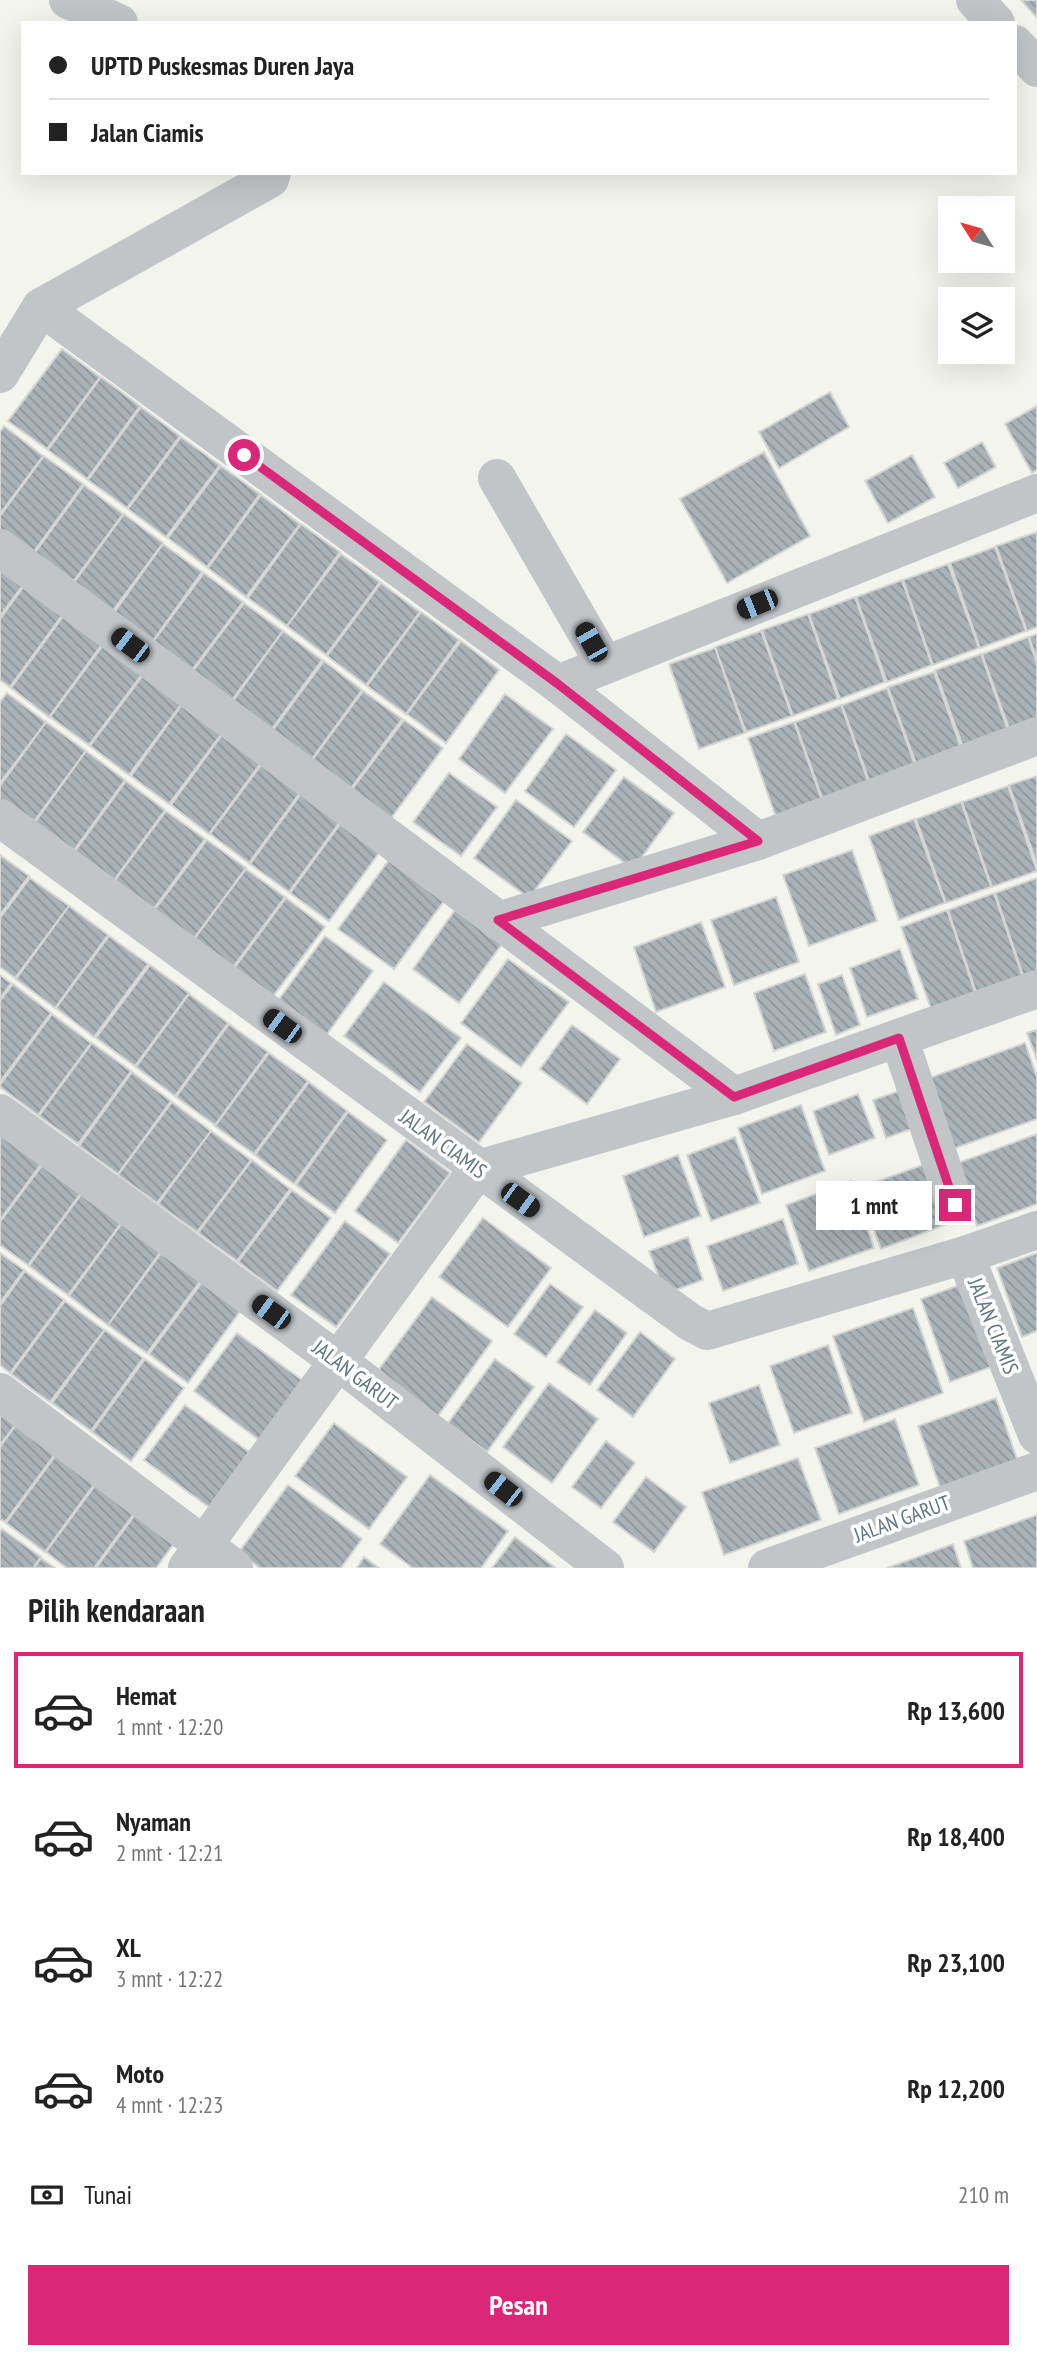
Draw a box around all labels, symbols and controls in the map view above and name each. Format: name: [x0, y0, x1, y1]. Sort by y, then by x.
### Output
text: UPTD Puskesmas Duren Jaya: [91, 49, 354, 82]
text: Jalan Ciamis: [91, 116, 204, 149]
north arrow: [938, 196, 1015, 273]
map controls: [938, 196, 1015, 364]
button: layers: [938, 287, 1015, 364]
route start: [228, 439, 260, 471]
car: [734, 586, 781, 622]
car: [572, 619, 611, 665]
car: [107, 624, 154, 666]
car: [259, 1005, 306, 1047]
street label: JALAN CIAMIS: [394, 1102, 492, 1184]
car: [497, 1179, 544, 1221]
callout: 1 mnt: [815, 1180, 930, 1230]
route end: [939, 1189, 971, 1221]
text: 1 mnt: [850, 1191, 898, 1220]
street label: JALAN CIAMIS: [962, 1273, 1025, 1378]
car: [248, 1291, 295, 1333]
street label: JALAN GARUT: [306, 1333, 404, 1416]
car: [480, 1468, 527, 1510]
street label: JALAN GARUT: [849, 1489, 954, 1549]
text: Pilih kendaraan: [28, 1589, 205, 1631]
icon: car: [32, 1679, 95, 1742]
text: Hemat: [116, 1679, 177, 1712]
text: Rp 13,600: [907, 1694, 1005, 1727]
text: 1 mnt · 12:20: [116, 1712, 223, 1741]
icon: car: [32, 1805, 95, 1868]
text: Nyaman: [116, 1805, 191, 1838]
text: Rp 18,400: [907, 1820, 1005, 1853]
text: 2 mnt · 12:21: [116, 1838, 223, 1867]
icon: car: [32, 1931, 95, 1994]
text: XL: [116, 1931, 141, 1964]
text: Rp 23,100: [907, 1946, 1005, 1979]
text: 3 mnt · 12:22: [116, 1964, 223, 1993]
icon: car: [32, 2057, 95, 2120]
text: Moto: [116, 2057, 164, 2090]
text: Rp 12,200: [907, 2072, 1005, 2105]
text: 4 mnt · 12:23: [116, 2090, 223, 2119]
icon: cash: [28, 2176, 66, 2214]
text: Tunai: [84, 2178, 132, 2211]
text: 210 m: [958, 2180, 1009, 2209]
button: Pesan: [28, 2265, 1009, 2345]

